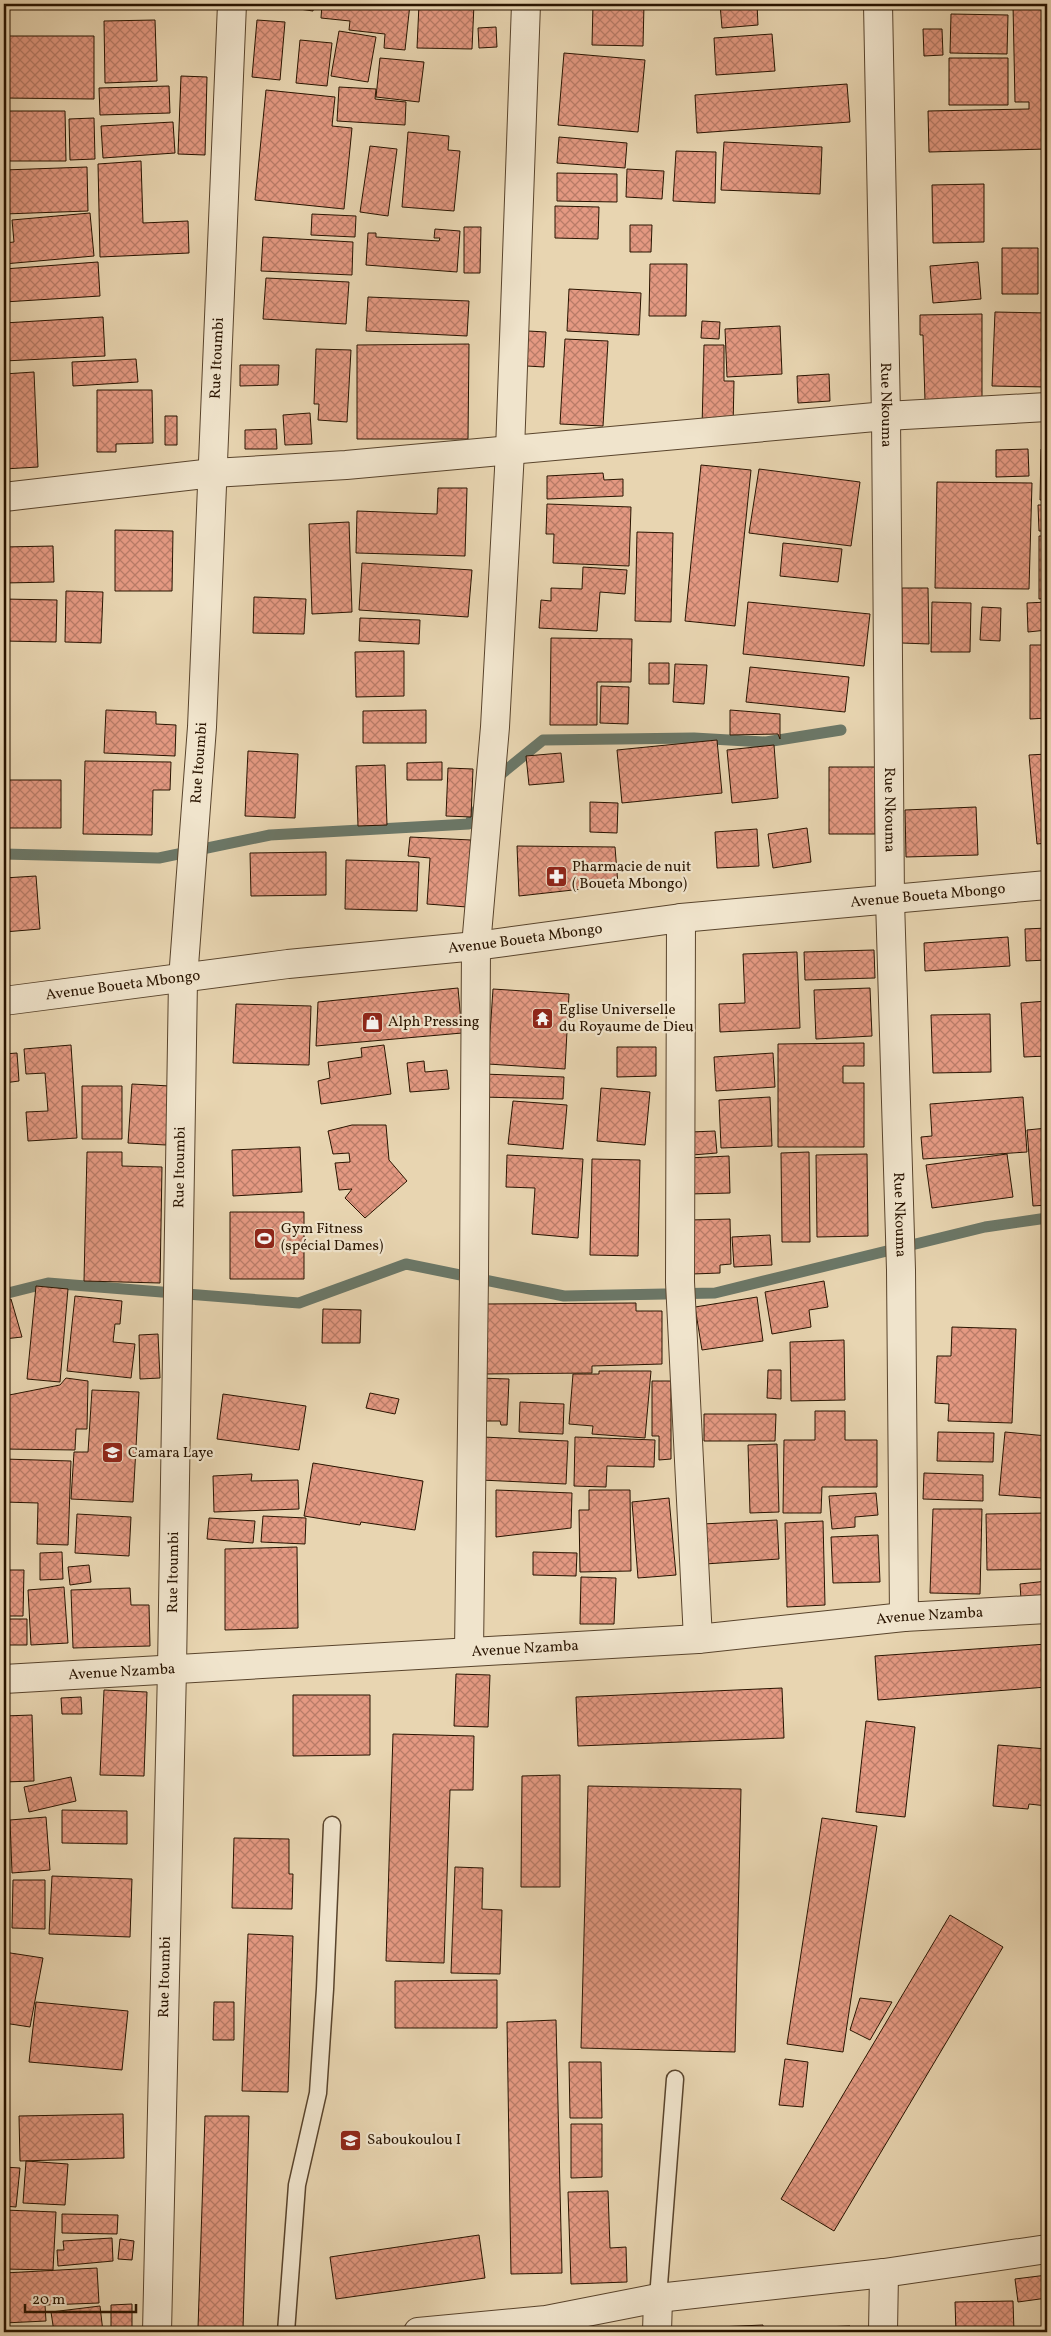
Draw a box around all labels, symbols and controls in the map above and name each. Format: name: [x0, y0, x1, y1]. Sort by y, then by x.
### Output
street label: Rue Itoumbi: [205, 317, 229, 400]
street label: Rue Nkouma: [874, 362, 897, 448]
street label: Rue Itoumbi: [186, 722, 213, 804]
street label: Rue Nkouma: [878, 767, 900, 853]
place label: Pharmacie de nuit ( Boueta Mbongo): [572, 857, 691, 895]
pharmacy icon: Pharmacie de nuit ( Boueta Mbongo): [544, 864, 568, 888]
street label: Avenue Boueta Mbongo: [849, 878, 1006, 913]
street label: Avenue Boueta Mbongo: [447, 918, 604, 959]
street label: Avenue Boueta Mbongo: [44, 965, 202, 1006]
place label: Eglise Universelle du Royaume de Dieu: [559, 1000, 694, 1038]
temple icon: Eglise Universelle du Royaume de Dieu: [531, 1007, 555, 1031]
shop icon: Alph Pressing: [360, 1010, 384, 1034]
place label: Alph Pressing: [388, 1012, 480, 1033]
street label: Rue Itoumbi: [169, 1126, 191, 1208]
street label: Rue Nkouma: [888, 1172, 911, 1258]
place label: Gym Fitness (spécial Dames): [281, 1219, 383, 1257]
sports icon: Gym Fitness (spécial Dames): [253, 1226, 277, 1250]
school or university icon: Camara Laye: [100, 1441, 124, 1465]
place label: Camara Laye: [128, 1443, 213, 1464]
street label: Rue Itoumbi: [162, 1531, 185, 1613]
street label: Avenue Nzamba: [875, 1602, 984, 1630]
street label: Avenue Nzamba: [471, 1635, 579, 1663]
street label: Avenue Nzamba: [68, 1659, 176, 1686]
street label: Rue Itoumbi: [154, 1936, 176, 2018]
school or university icon: Saboukoulou I: [339, 2128, 363, 2152]
place label: Saboukoulou I: [367, 2130, 461, 2151]
scale bar: [25, 2281, 136, 2313]
text: 20 m: [32, 2290, 65, 2311]

